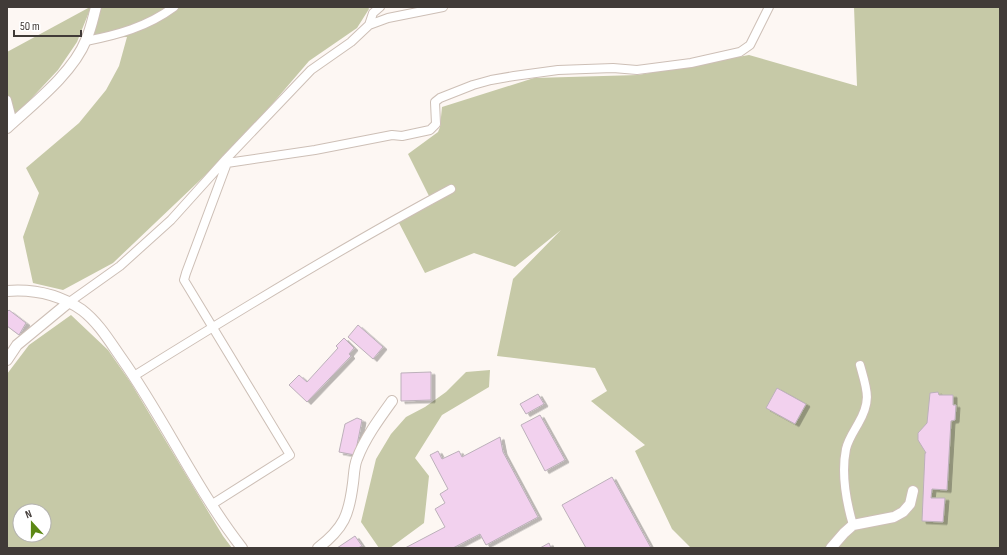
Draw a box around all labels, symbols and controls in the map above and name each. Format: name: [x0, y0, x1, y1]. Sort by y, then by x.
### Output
scale bar: [14, 12, 81, 38]
text: 50 m: [20, 19, 40, 34]
north arrow: [12, 503, 52, 543]
text: N: [24, 507, 34, 521]

